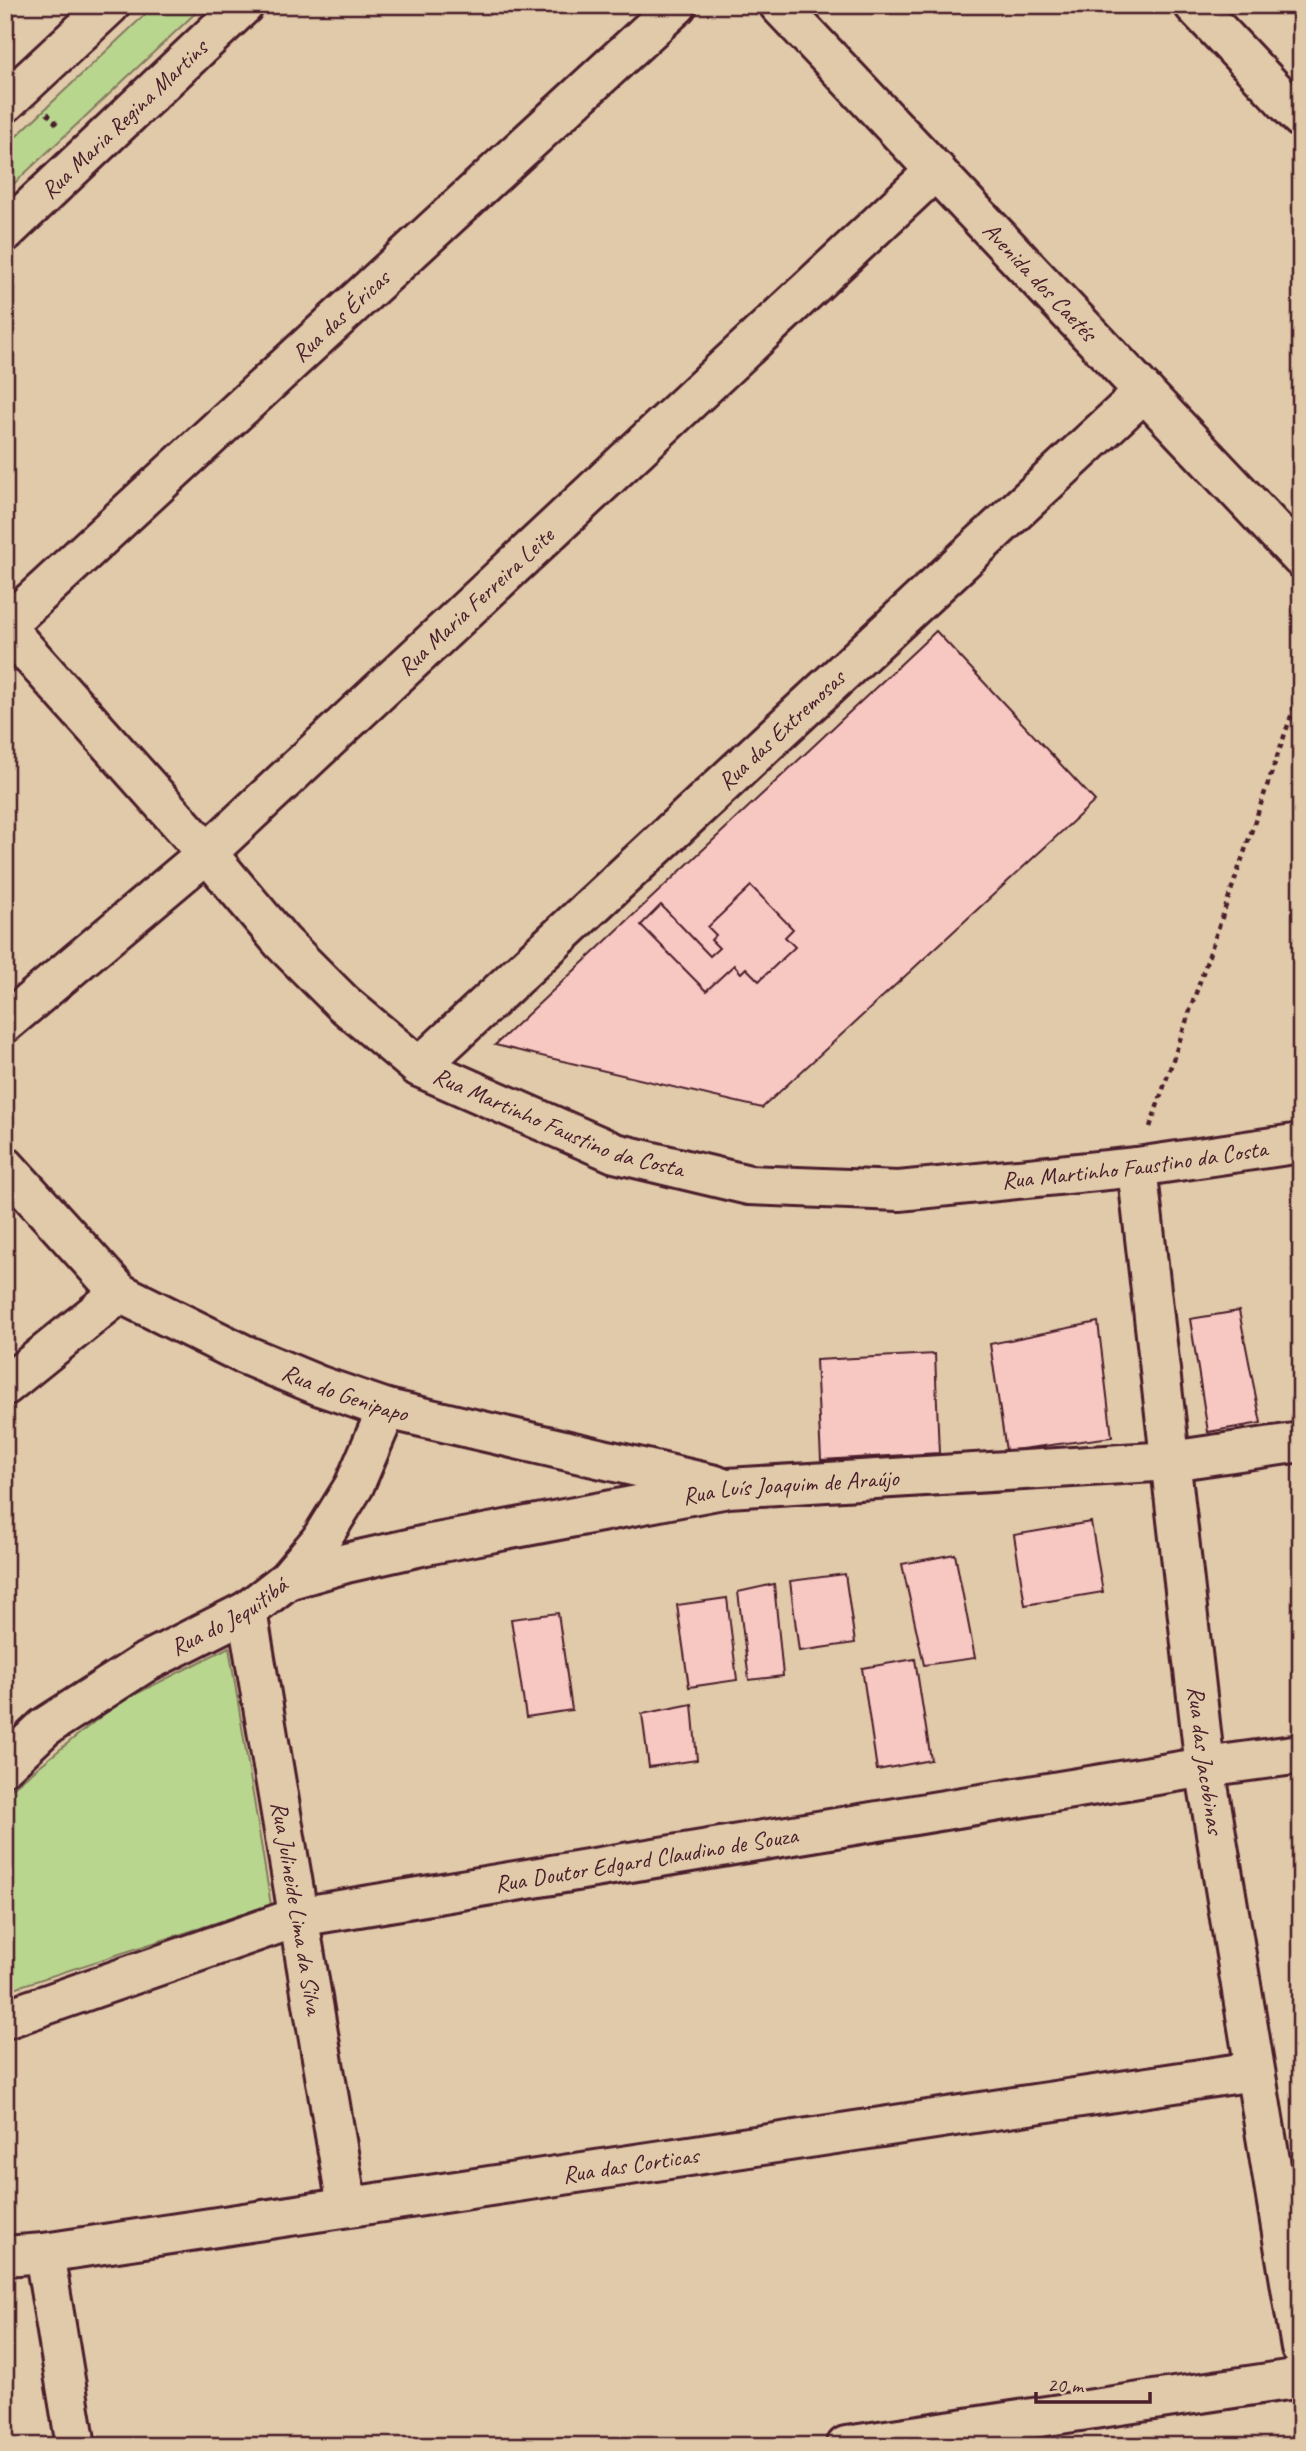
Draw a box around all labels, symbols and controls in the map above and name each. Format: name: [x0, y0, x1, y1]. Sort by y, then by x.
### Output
street label: Rua Maria Regina Martins: [34, 31, 215, 205]
street label: Avenida dos Caetés: [977, 215, 1105, 349]
street label: Rua das Éricas: [285, 262, 397, 368]
street label: Rua Maria Ferreira Leite: [391, 519, 562, 682]
street label: Rua das Extremosas: [711, 662, 853, 796]
street label: Rua Martinho Faustino da Costa: [429, 1060, 689, 1184]
street label: Rua Martinho Faustino da Costa: [1000, 1133, 1271, 1196]
street label: Rua do Genipapo: [278, 1357, 412, 1429]
street label: Rua Luís Joaquim de Araújo: [680, 1463, 901, 1511]
street label: Rua do Jequitibá: [165, 1569, 295, 1662]
street label: Rua das Jacobinas: [1181, 1684, 1231, 1838]
street label: Rua Julineide Lima da Silva: [264, 1799, 330, 2019]
street label: Rua Doutor Edgard Claudino de Souza: [492, 1819, 801, 1899]
street label: Rua das Corticas: [560, 2140, 702, 2190]
scale bar: [1036, 2360, 1150, 2404]
text: 20 m: [1047, 2372, 1085, 2398]

